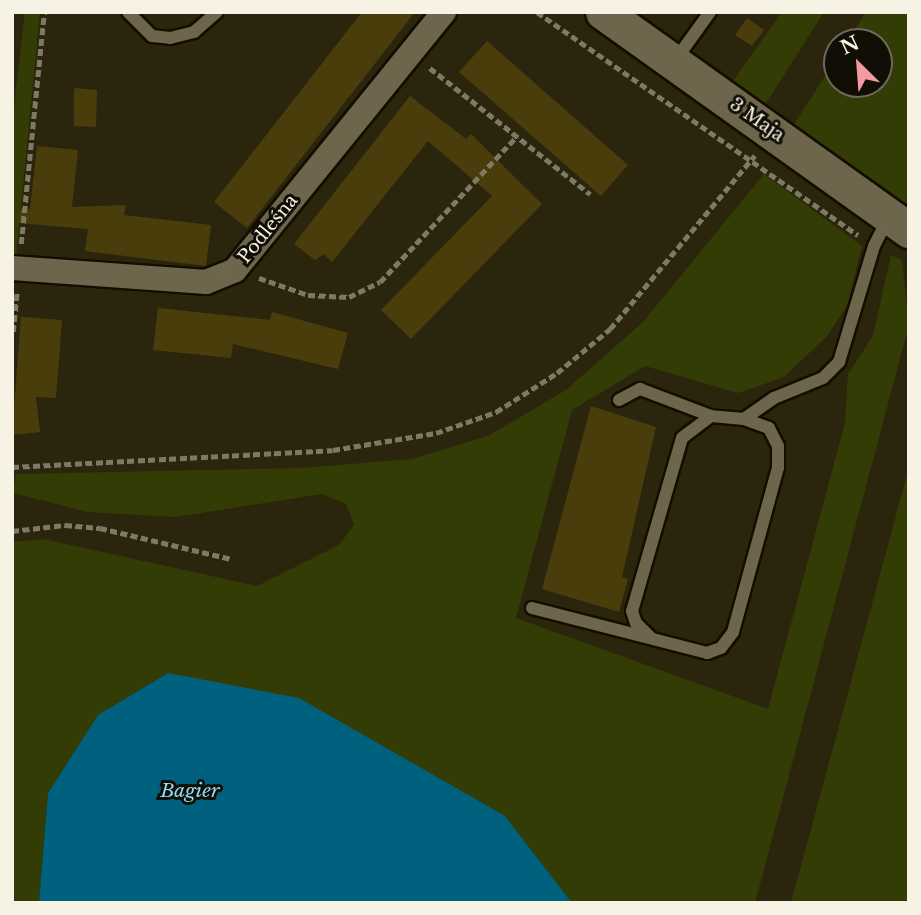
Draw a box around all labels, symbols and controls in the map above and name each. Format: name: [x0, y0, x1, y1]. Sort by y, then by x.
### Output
north arrow: [823, 28, 893, 98]
text: N: [837, 31, 863, 60]
street label: 3 Maja: [726, 94, 788, 146]
street label: Podleśna: [234, 190, 302, 268]
water label: Bagier: [160, 780, 220, 802]

